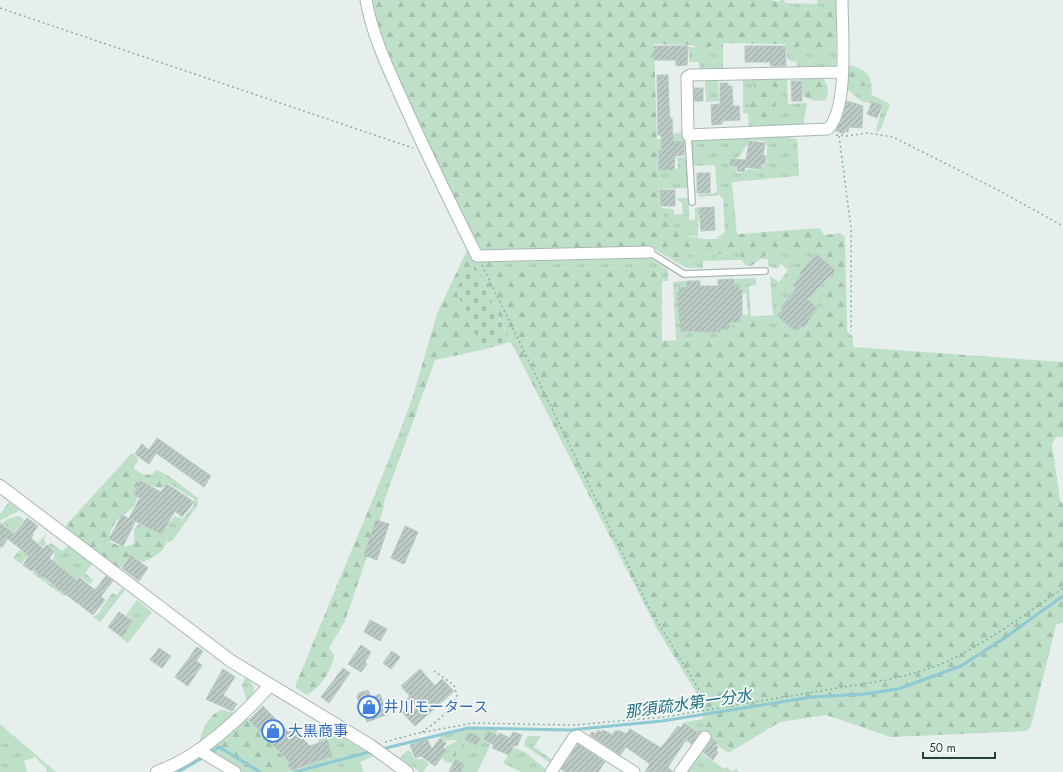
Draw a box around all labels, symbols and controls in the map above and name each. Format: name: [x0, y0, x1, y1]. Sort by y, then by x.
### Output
water label: 那須疏水第一分水: [623, 683, 755, 724]
shop icon: 井川モータース: [356, 694, 382, 720]
place label: 井川モータース: [384, 696, 488, 718]
shop icon: 大黒商事: [260, 718, 286, 744]
place label: 大黒商事: [288, 720, 348, 742]
scale bar: [923, 734, 995, 760]
text: 50 m: [929, 739, 956, 757]

